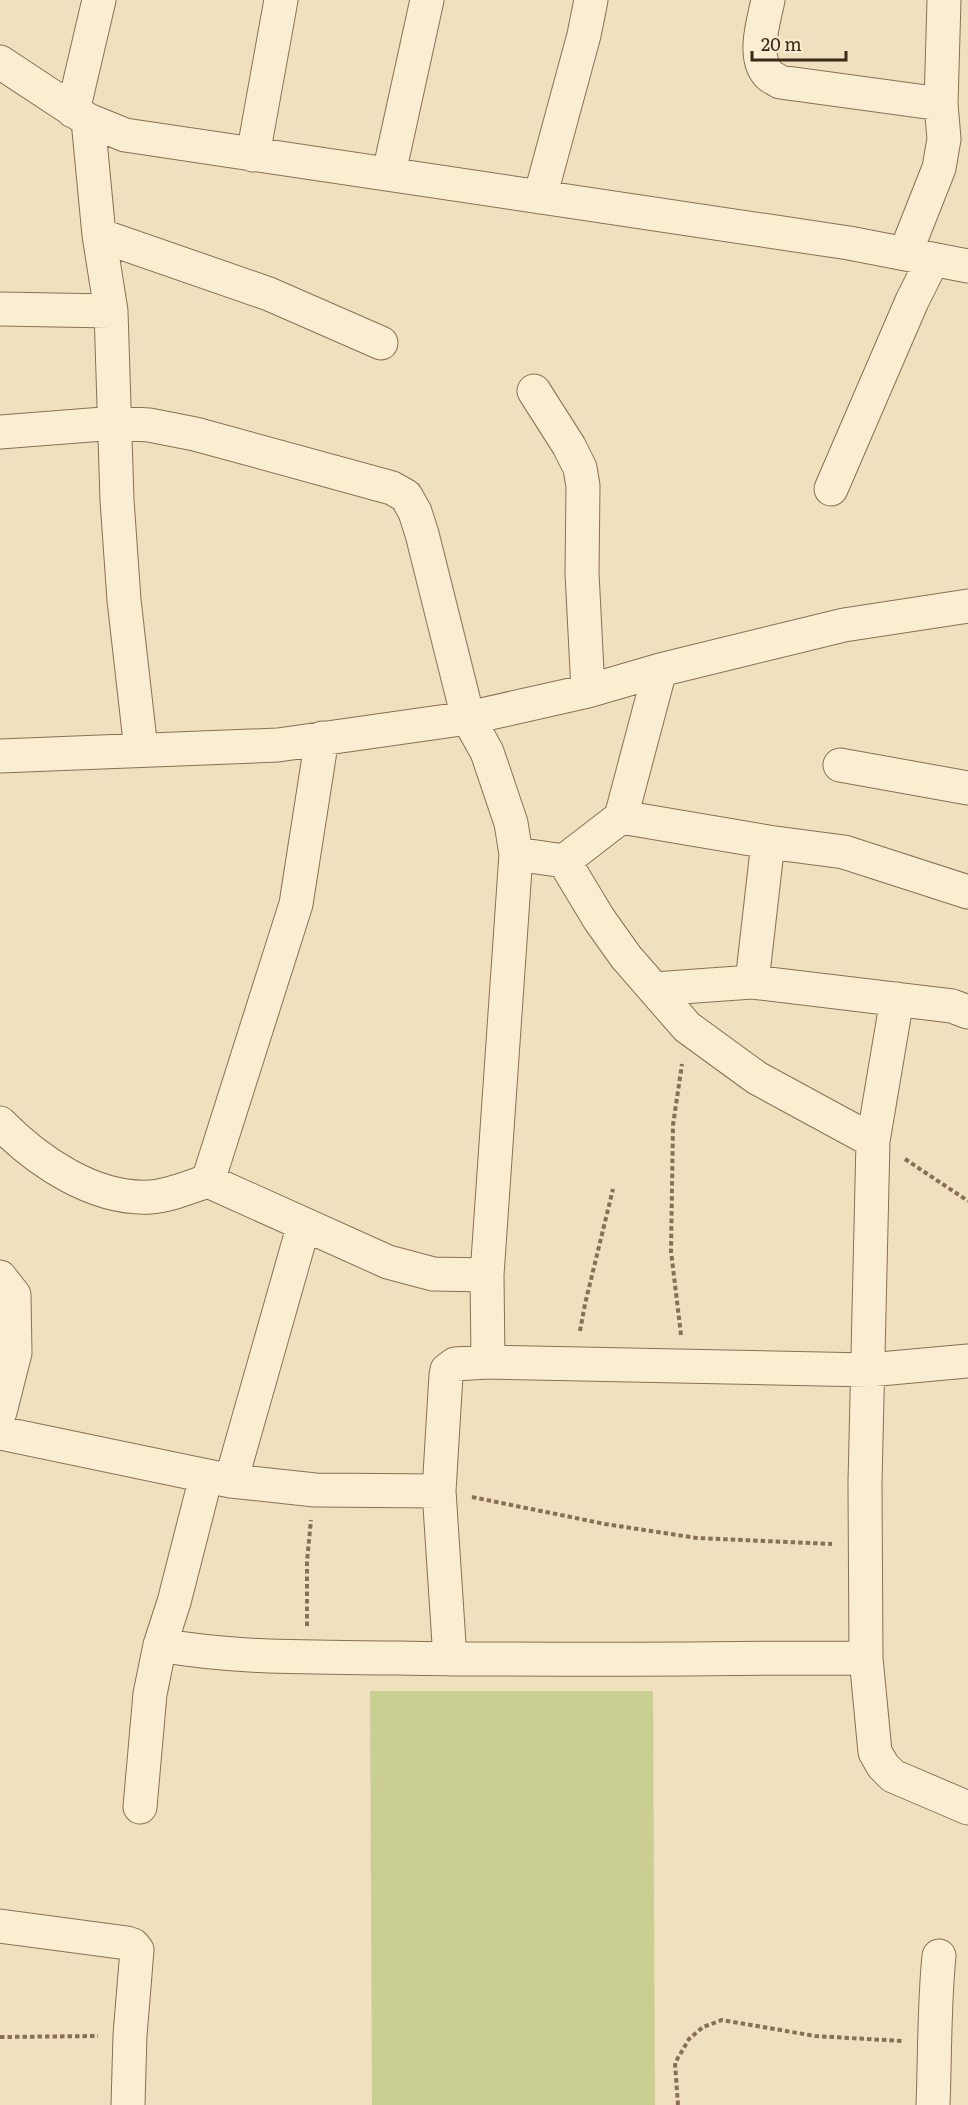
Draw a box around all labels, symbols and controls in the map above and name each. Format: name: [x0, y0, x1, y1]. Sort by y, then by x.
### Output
scale bar: [752, 24, 846, 62]
text: 20 m: [761, 30, 802, 57]

